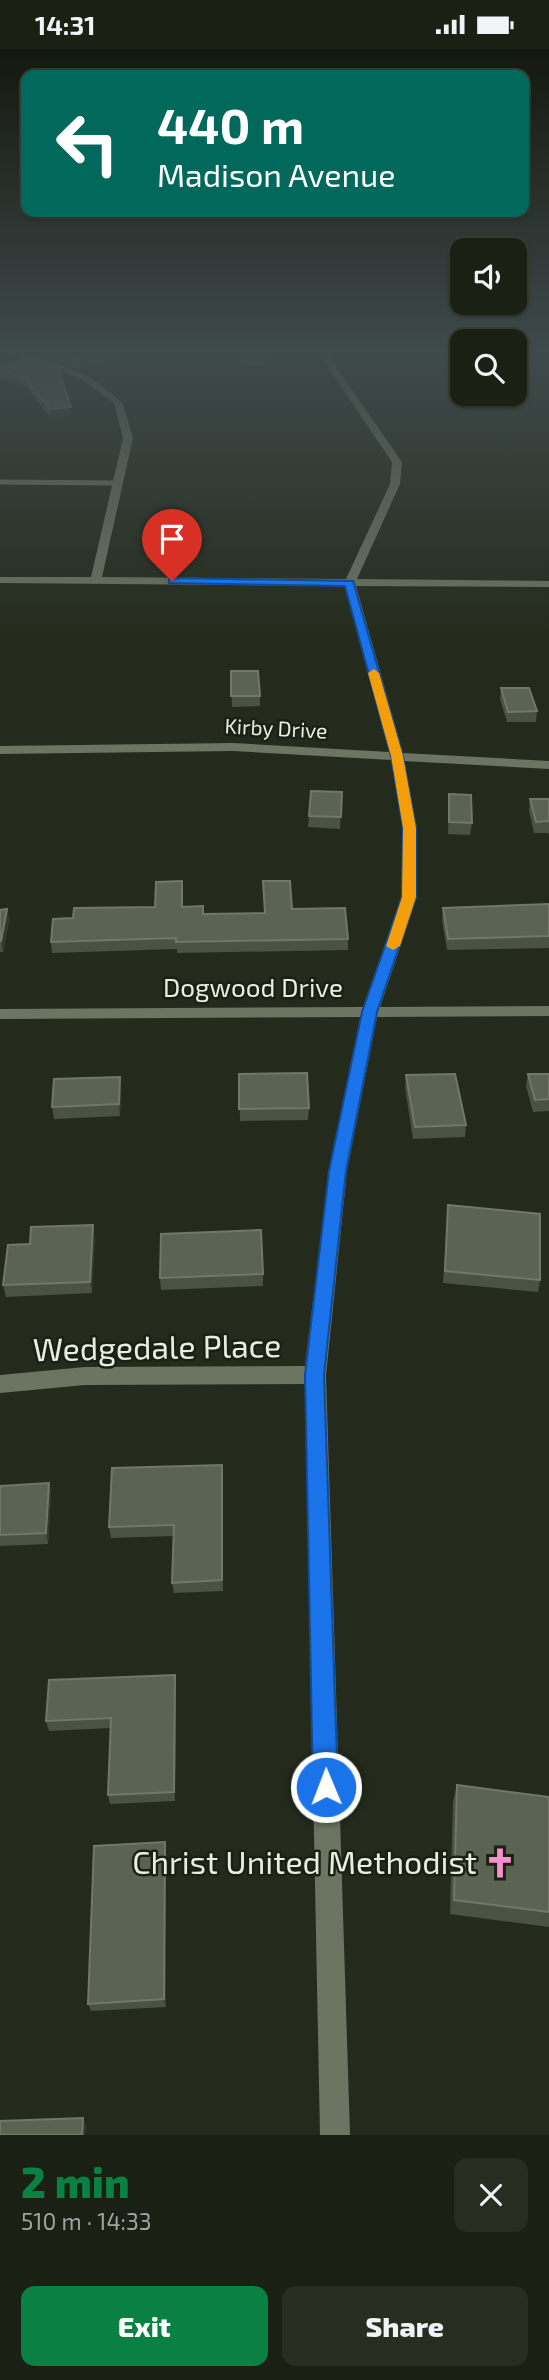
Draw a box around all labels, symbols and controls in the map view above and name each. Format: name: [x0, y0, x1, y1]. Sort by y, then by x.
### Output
text: 14:31: [35, 9, 95, 40]
text: 440 m: [157, 95, 304, 154]
icon: left: [42, 98, 133, 189]
text: Madison Avenue: [157, 155, 396, 193]
map controls: [450, 238, 527, 406]
button: sound: [450, 238, 527, 315]
button: search: [450, 329, 527, 406]
pin: [142, 509, 202, 581]
icon: arrive: [153, 520, 191, 558]
street label: Kirby Drive: [224, 712, 328, 743]
street label: Dogwood Drive: [163, 971, 343, 1002]
street label: Wedgedale Place: [32, 1325, 282, 1367]
position arrow: [289, 1750, 363, 1824]
place label: Christ United Methodist: [132, 1842, 477, 1880]
church icon: Christ United Methodist: [483, 1846, 517, 1880]
text: 2 min: [21, 2156, 130, 2206]
button: close: [454, 2158, 528, 2232]
text: 510 m · 14:33: [21, 2207, 152, 2235]
button: Exit: [21, 2286, 268, 2366]
button: Share: [282, 2286, 528, 2366]

